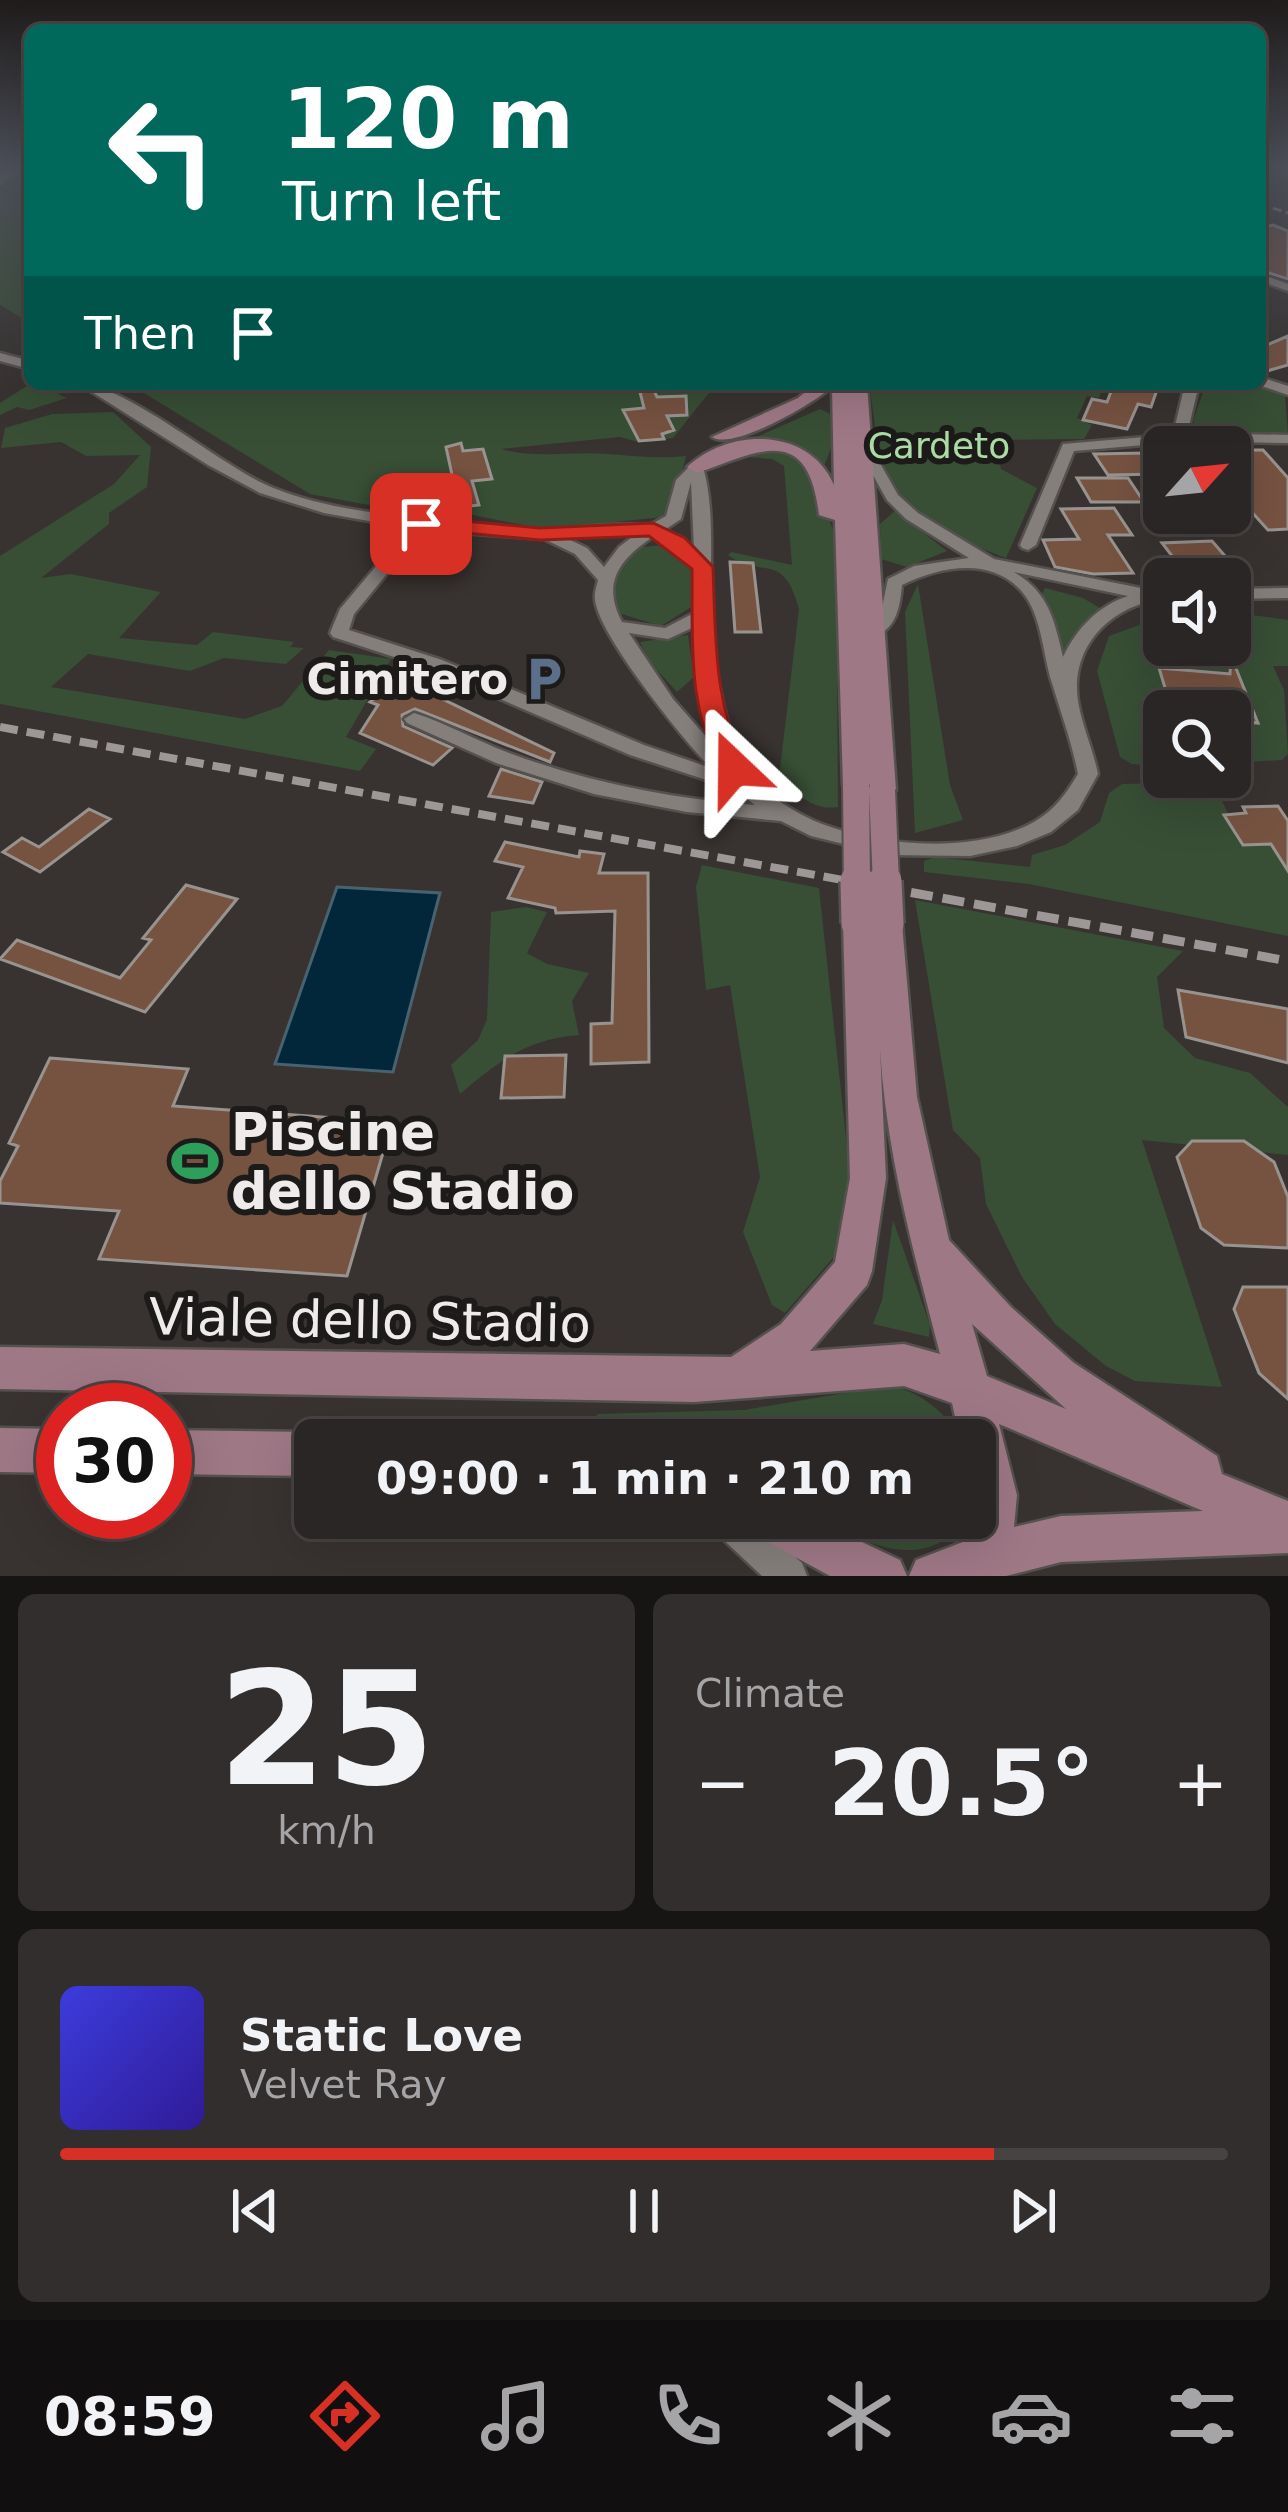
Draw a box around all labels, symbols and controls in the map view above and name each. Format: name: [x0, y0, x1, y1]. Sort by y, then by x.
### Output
text: 120 m: [282, 70, 574, 168]
icon: left: [84, 72, 240, 228]
text: Turn left: [282, 170, 501, 233]
icon: arrive: [220, 300, 286, 366]
text: Then: [84, 307, 196, 360]
park label: Cardeto: [868, 425, 1010, 466]
north arrow: [1143, 426, 1251, 534]
map controls: [1143, 426, 1251, 798]
pin: [370, 473, 472, 575]
icon: arrive: [388, 491, 454, 557]
button: sound: [1143, 558, 1251, 666]
parking icon: Cimitero: [519, 654, 569, 704]
place label: Cimitero: [306, 655, 508, 704]
button: search: [1143, 690, 1251, 798]
position arrow: [671, 705, 797, 831]
place label: Piscine dello Stadio: [231, 1103, 574, 1221]
sports icon: Piscine dello Stadio: [170, 1136, 220, 1186]
street label: Viale dello Stadio: [149, 1287, 591, 1354]
speed limit sign: 30: [36, 1383, 192, 1539]
text: 09:00 · 1 min · 210 m: [376, 1452, 914, 1505]
text: 25: [218, 1639, 435, 1821]
text: Climate: [695, 1671, 845, 1716]
text: 20.5°: [828, 1731, 1095, 1836]
text: −: [695, 1745, 750, 1822]
text: +: [1173, 1745, 1228, 1822]
text: km/h: [277, 1808, 376, 1853]
text: Static Love: [240, 2009, 523, 2062]
text: Velvet Ray: [240, 2062, 446, 2107]
icon: previous: [222, 2178, 288, 2244]
icon: pause: [611, 2178, 677, 2244]
icon: next: [1000, 2178, 1066, 2244]
icon: directions: [303, 2374, 387, 2458]
icon: music: [474, 2374, 558, 2458]
icon: phone: [646, 2374, 730, 2458]
icon: climate: [817, 2374, 901, 2458]
icon: car: [989, 2374, 1073, 2458]
icon: filters: [1160, 2374, 1244, 2458]
text: 08:59: [44, 2385, 216, 2448]

